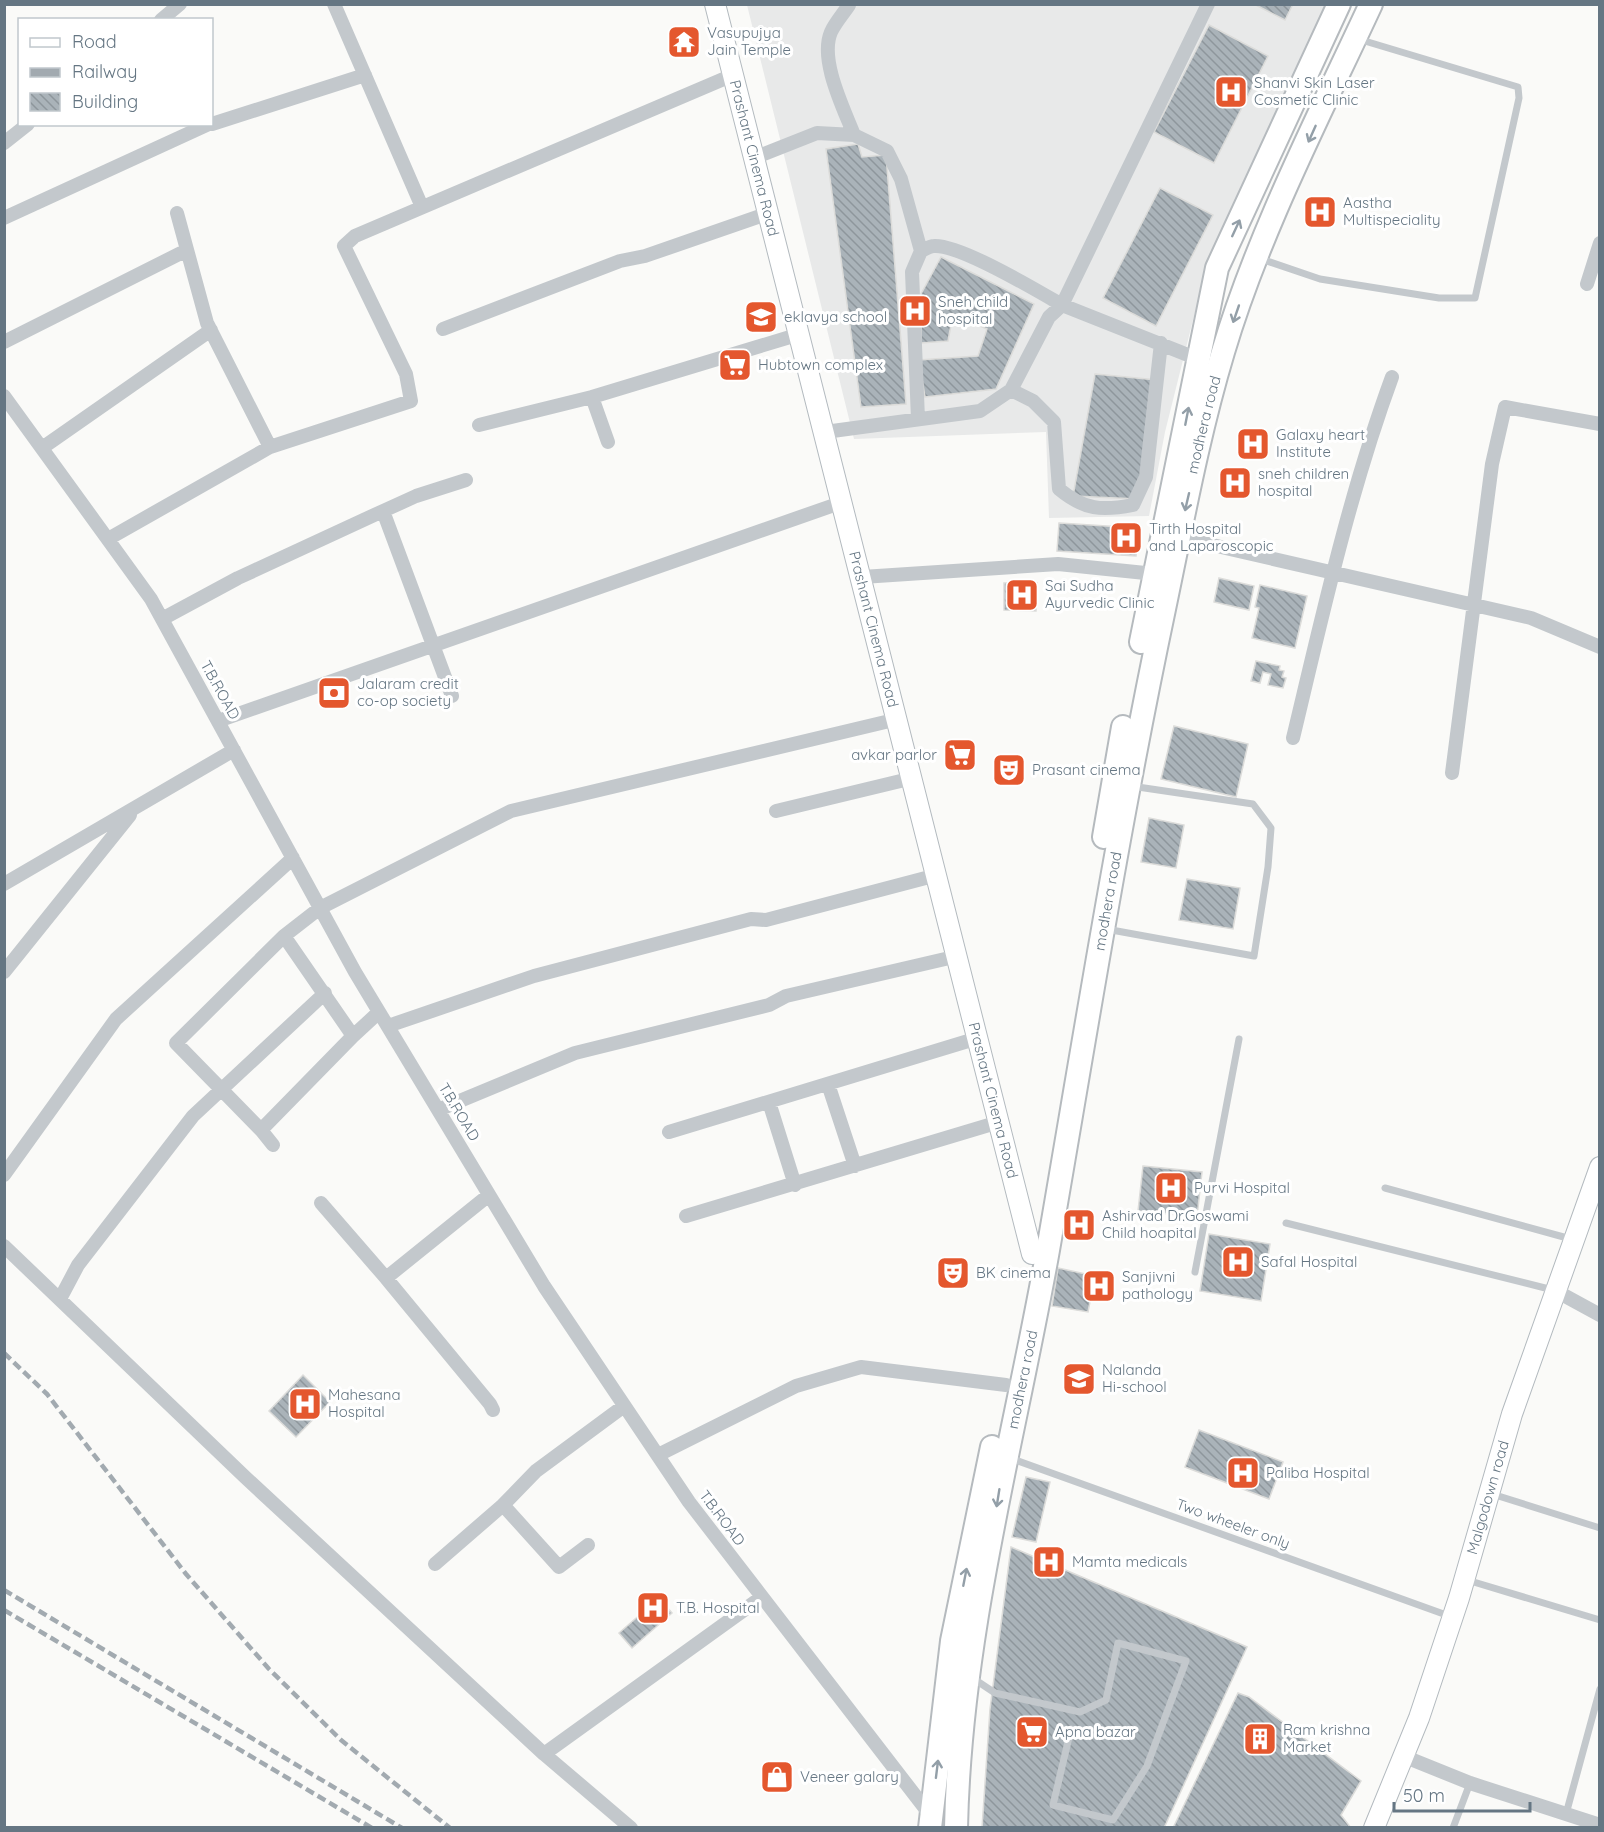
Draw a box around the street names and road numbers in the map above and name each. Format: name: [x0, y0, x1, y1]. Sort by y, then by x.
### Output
street label: Prashant Cinema Road: [726, 78, 784, 238]
street label: modhera road: [1182, 373, 1225, 476]
street label: Prashant Cinema Road: [845, 549, 903, 709]
street label: T.B.ROAD: [196, 657, 244, 723]
street label: modhera road: [1089, 850, 1126, 952]
street label: Prashant Cinema Road: [965, 1020, 1022, 1180]
street label: T.B.ROAD: [435, 1079, 484, 1144]
street label: modhera road: [1003, 1328, 1042, 1431]
street label: Malgodown road: [1462, 1438, 1513, 1557]
street label: T.B.ROAD: [695, 1486, 750, 1549]
street label: Two wheeler only: [1174, 1494, 1293, 1553]

